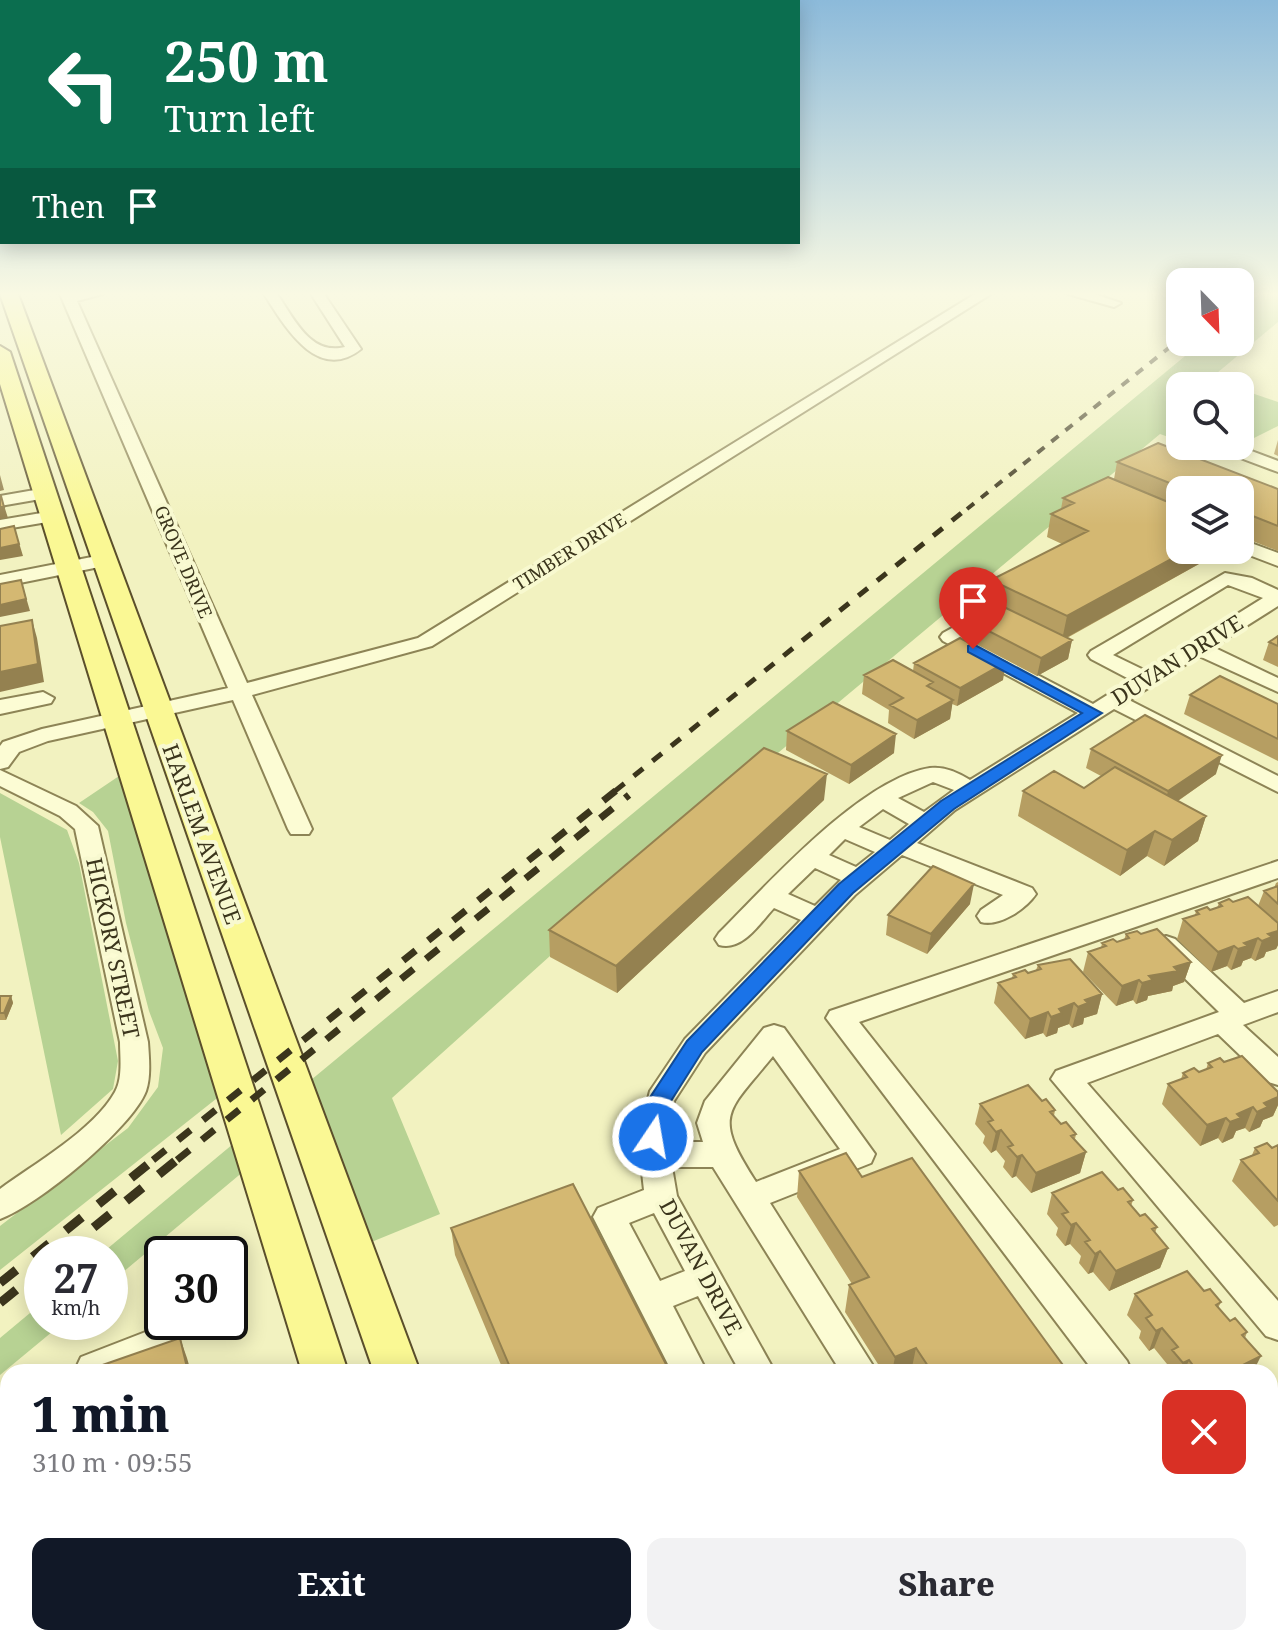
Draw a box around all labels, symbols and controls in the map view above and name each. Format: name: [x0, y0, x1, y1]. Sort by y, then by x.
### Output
text: 250 m: [164, 22, 329, 98]
icon: left: [32, 32, 136, 136]
text: Turn left: [164, 94, 315, 143]
icon: arrive: [121, 184, 165, 228]
text: Then: [32, 186, 105, 227]
north arrow: [1166, 268, 1254, 356]
map controls: [1166, 268, 1254, 564]
button: search: [1166, 372, 1254, 460]
button: layers: [1166, 476, 1254, 564]
street label: GROVE DRIVE: [149, 502, 218, 622]
street label: TIMBER DRIVE: [508, 507, 630, 595]
pin: [939, 567, 1007, 649]
icon: arrive: [951, 579, 995, 623]
street label: DUVAN DRIVE: [1105, 607, 1248, 712]
street label: HARLEM AVENUE: [156, 739, 249, 928]
street label: HICKORY STREET: [80, 855, 148, 1041]
position arrow: [611, 1095, 695, 1179]
street label: DUVAN DRIVE: [653, 1193, 750, 1340]
speed limit sign: 30: [144, 1236, 248, 1340]
text: 27: [53, 1250, 99, 1305]
text: km/h: [51, 1294, 101, 1321]
text: 1 min: [32, 1381, 170, 1446]
button: close: [1162, 1390, 1246, 1474]
text: 310 m · 09:55: [32, 1444, 193, 1480]
button: Exit: [32, 1538, 631, 1630]
button: Share: [647, 1538, 1246, 1630]

